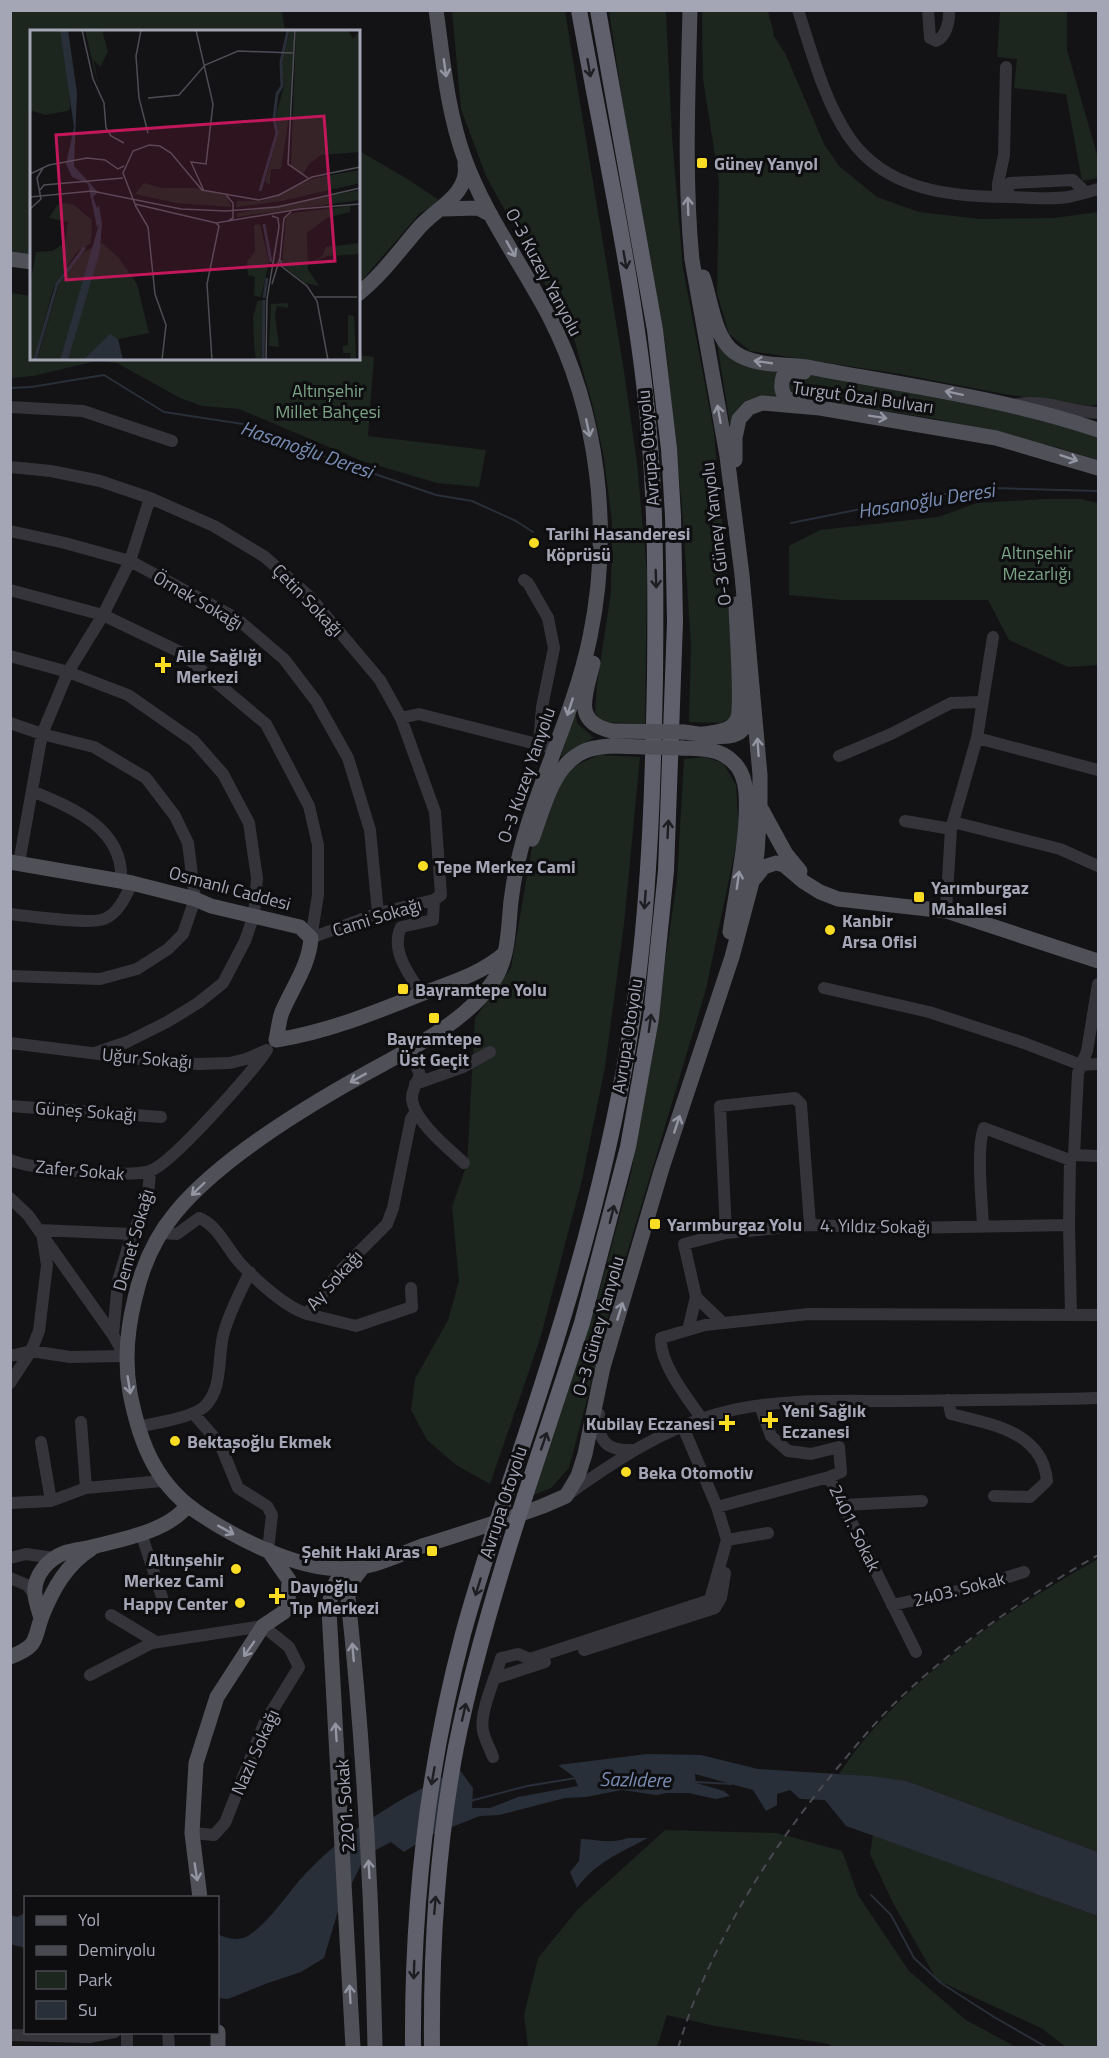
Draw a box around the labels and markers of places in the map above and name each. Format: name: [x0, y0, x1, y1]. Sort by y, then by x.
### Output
place label: Güney Yanyol: [714, 150, 818, 177]
marker: Güney Yanyol: [695, 156, 709, 170]
place label: Tarihi Hasanderesi Köprüsü: [546, 520, 690, 568]
marker: Tarihi Hasanderesi Köprüsü: [527, 536, 541, 550]
place label: Aile Sağlığı Merkezi: [176, 642, 262, 690]
marker: Aile Sağlığı Merkezi: [154, 656, 172, 674]
place label: Tepe Merkez Cami: [435, 853, 576, 880]
marker: Tepe Merkez Cami: [416, 859, 430, 873]
place label: Yarımburgaz Mahallesi: [931, 874, 1029, 922]
marker: Yarımburgaz Mahallesi: [912, 890, 926, 904]
place label: Kanbir Arsa Ofisi: [842, 907, 917, 955]
marker: Kanbir Arsa Ofisi: [823, 923, 837, 937]
place label: Bayramtepe Yolu: [415, 976, 547, 1003]
marker: Bayramtepe Yolu: [396, 982, 410, 996]
marker: Bayramtepe Üst Geçit: [427, 1011, 441, 1025]
place label: Bayramtepe Üst Geçit: [387, 1025, 481, 1073]
place label: Yarımburgaz Yolu: [667, 1211, 802, 1238]
marker: Yarımburgaz Yolu: [648, 1217, 662, 1231]
place label: Yeni Sağlık Eczanesi: [782, 1397, 867, 1445]
place label: Kubilay Eczanesi: [586, 1410, 715, 1437]
marker: Yeni Sağlık Eczanesi: [763, 1413, 777, 1427]
marker: Kubilay Eczanesi: [720, 1416, 734, 1430]
place label: Bektaşoğlu Ekmek: [187, 1428, 332, 1455]
marker: Bektaşoğlu Ekmek: [168, 1434, 182, 1448]
place label: Beka Otomotiv: [638, 1459, 753, 1486]
marker: Beka Otomotiv: [619, 1465, 633, 1479]
place label: Şehit Haki Aras: [301, 1538, 420, 1565]
marker: Şehit Haki Aras: [425, 1544, 439, 1558]
place label: Altınşehir Merkez Cami: [124, 1546, 224, 1594]
marker: Altınşehir Merkez Cami: [229, 1562, 243, 1576]
place label: Dayıoğlu Tıp Merkezi: [290, 1573, 379, 1621]
marker: Dayıoğlu Tıp Merkezi: [268, 1587, 286, 1605]
place label: Happy Center: [123, 1590, 228, 1617]
marker: Happy Center: [233, 1596, 247, 1610]

